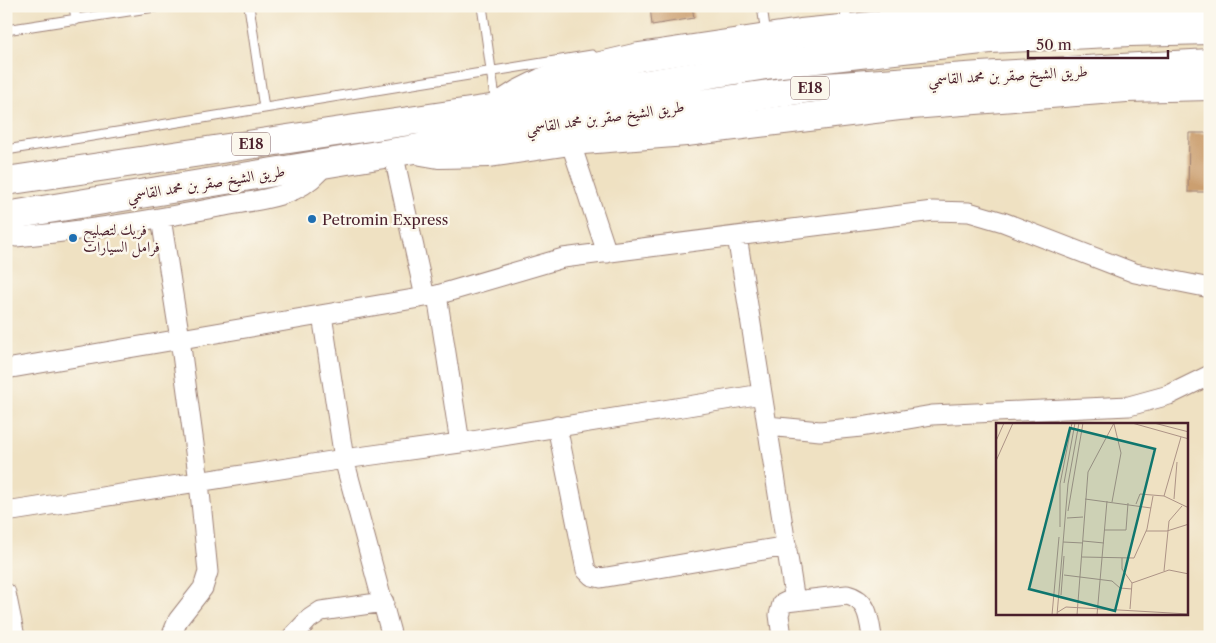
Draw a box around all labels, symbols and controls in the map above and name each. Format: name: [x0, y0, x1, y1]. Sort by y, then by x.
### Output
scale bar: [1028, 28, 1168, 60]
text: 50 m: [1036, 35, 1072, 54]
street label: طريق الشيخ صقر بن محمد القاسمي: [928, 61, 1089, 94]
road number: E18: [791, 76, 829, 100]
street label: طريق الشيخ صقر بن محمد القاسمي: [525, 96, 686, 142]
road number: E18: [232, 132, 270, 156]
street label: طريق الشيخ صقر بن محمد القاسمي: [126, 161, 287, 210]
place label: Petromin Express: [322, 210, 448, 229]
marker: Petromin Express: [306, 213, 318, 225]
place label: فريك لتصليح فرامل السيارات: [83, 220, 160, 258]
marker: فريك لتصليح فرامل السيارات: [67, 232, 79, 244]
inset map: [996, 423, 1188, 616]

